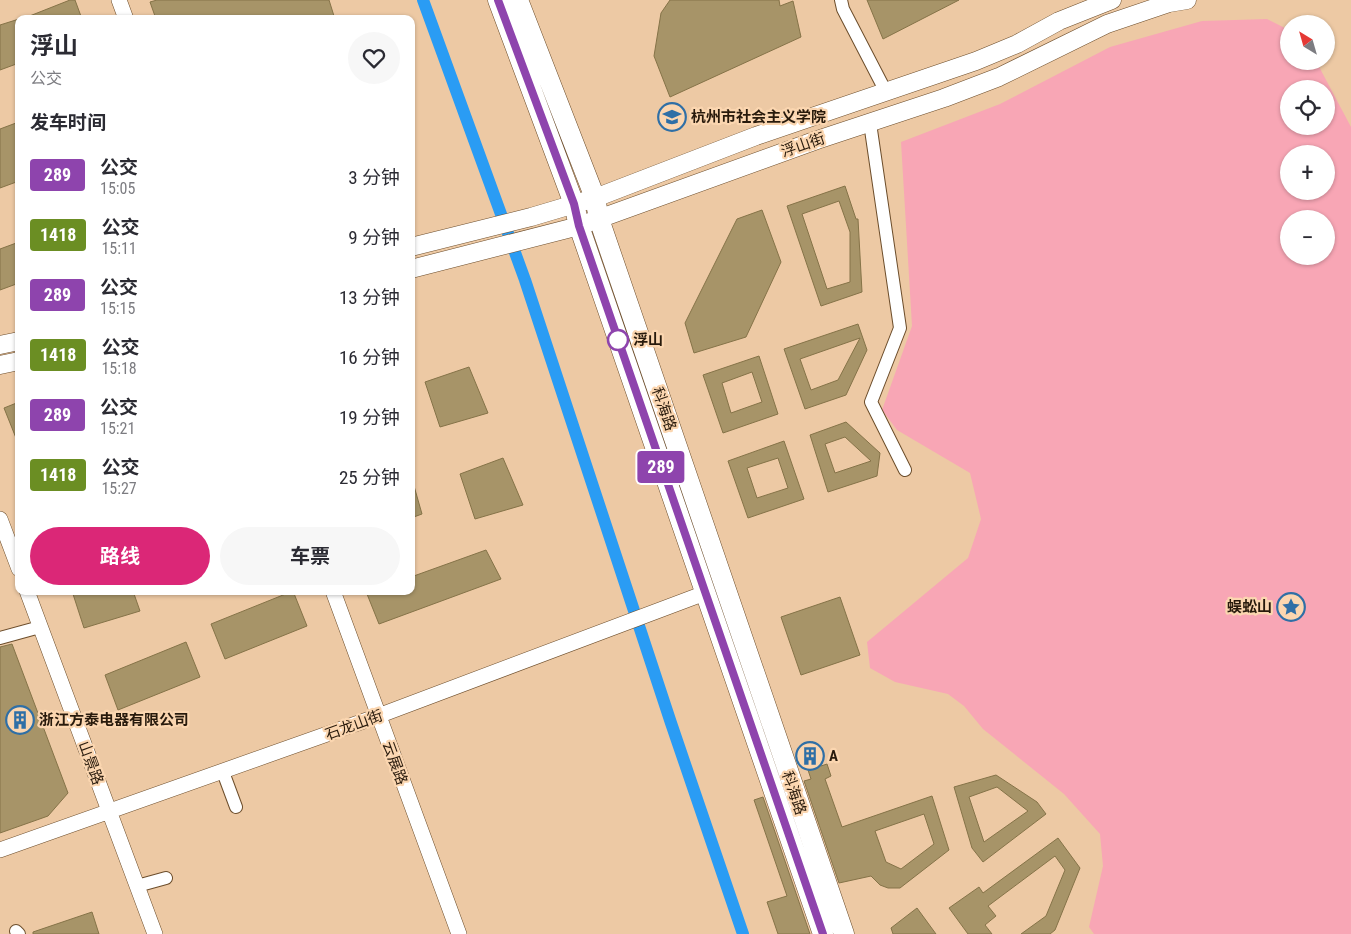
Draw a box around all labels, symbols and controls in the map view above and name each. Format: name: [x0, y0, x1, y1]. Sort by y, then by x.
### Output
north arrow: [1280, 15, 1335, 70]
map controls: [1280, 15, 1335, 265]
text: 浮山: [30, 32, 78, 60]
button: heart: [348, 32, 400, 84]
text: 公交: [30, 69, 62, 88]
button: locate: [1280, 80, 1335, 135]
school or university icon: 杭州市社会主义学院: [657, 102, 687, 132]
place label: 杭州市社会主义学院: [691, 108, 826, 126]
text: 发车时间: [30, 111, 106, 134]
street label: 浮山街: [779, 129, 827, 161]
button: +: [1280, 145, 1335, 200]
text: 公交: [100, 156, 138, 179]
text: 289: [44, 164, 71, 185]
text: 3 分钟: [348, 166, 400, 189]
text: 15:05: [100, 179, 135, 198]
button: −: [1280, 210, 1335, 265]
text: 公交: [101, 216, 139, 239]
text: 1418: [40, 224, 76, 245]
text: 9 分钟: [348, 226, 400, 249]
text: 15:11: [101, 239, 137, 258]
text: 公交: [100, 276, 138, 299]
text: 289: [44, 284, 71, 305]
text: 13 分钟: [339, 286, 400, 309]
text: 15:15: [100, 299, 135, 318]
marker: 浮山: [607, 329, 629, 351]
place label: 浮山: [633, 331, 663, 349]
text: 公交: [101, 336, 139, 359]
text: 1418: [40, 344, 76, 365]
text: 16 分钟: [339, 346, 400, 369]
text: 15:18: [101, 359, 137, 378]
street label: 科海路: [648, 385, 680, 433]
text: 公交: [100, 396, 138, 419]
text: 289: [44, 404, 71, 425]
text: 19 分钟: [339, 406, 400, 429]
text: 15:21: [100, 419, 135, 438]
line badge: 289: [632, 451, 690, 483]
text: 公交: [101, 456, 139, 479]
text: 289: [647, 456, 675, 477]
text: 1418: [40, 464, 76, 485]
text: 25 分钟: [339, 466, 400, 489]
text: 15:27: [101, 479, 137, 498]
button: 路线: [30, 527, 210, 585]
button: 车票: [220, 527, 400, 585]
place icon: 蜈蚣山: [1276, 592, 1306, 622]
place label: 蜈蚣山: [1227, 598, 1272, 616]
building icon: 浙江方泰电器有限公司: [5, 705, 35, 735]
street label: 石龙山街: [323, 706, 385, 744]
place label: 浙江方泰电器有限公司: [39, 711, 189, 729]
street label: 山景路: [75, 739, 107, 787]
street label: 云展路: [379, 739, 411, 787]
building icon: A: [795, 741, 825, 771]
place label: A: [829, 747, 838, 765]
street label: 科海路: [778, 769, 810, 817]

